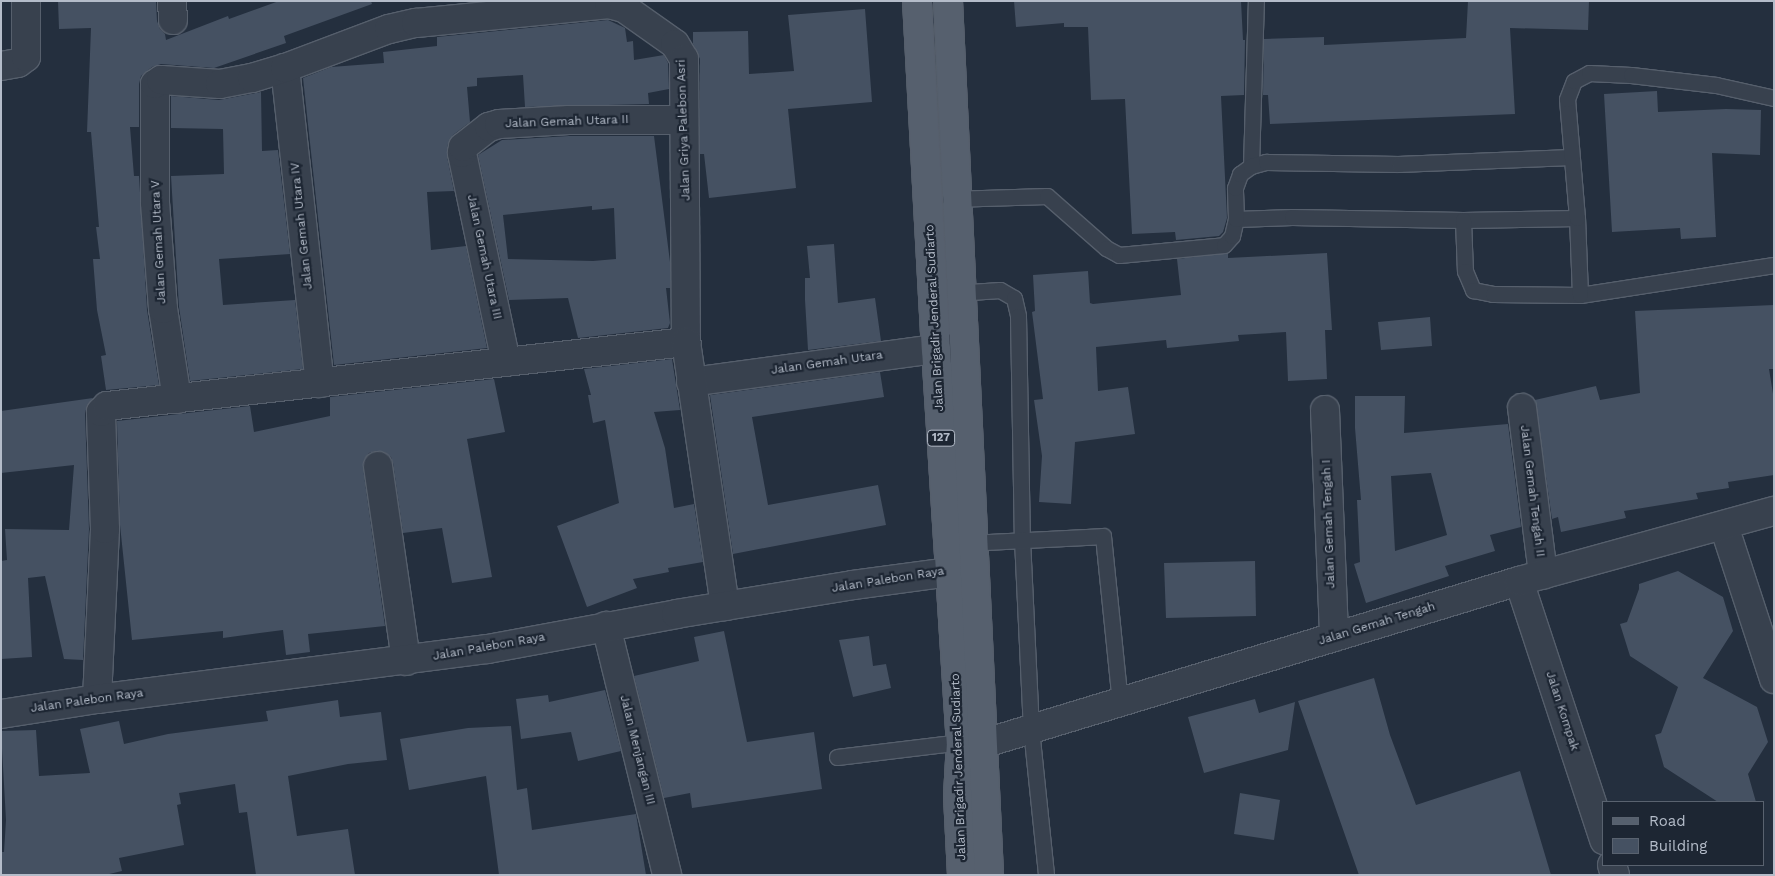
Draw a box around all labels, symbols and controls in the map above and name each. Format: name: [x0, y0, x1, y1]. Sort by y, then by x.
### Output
street label: Jalan Griya Palebon Asri: [674, 59, 694, 201]
street label: Jalan Gemah Utara II: [505, 113, 629, 131]
street label: Jalan Gemah Utara IV: [288, 162, 316, 290]
street label: Jalan Gemah Utara V: [149, 180, 169, 304]
street label: Jalan Gemah Utara III: [464, 193, 504, 321]
street label: Jalan Brigadir Jenderal Sudiarto: [923, 224, 947, 412]
street label: Jalan Gemah Utara: [770, 348, 884, 378]
street label: Jalan Gemah Tengah II: [1517, 424, 1547, 558]
road number: 127: [926, 429, 956, 446]
street label: Jalan Gemah Tengah I: [1320, 459, 1338, 589]
street label: Jalan Palebon Raya: [831, 564, 945, 596]
street label: Jalan Gemah Tengah: [1317, 599, 1437, 649]
street label: Jalan Palebon Raya: [432, 630, 546, 664]
street label: Jalan Kompak: [1542, 670, 1582, 752]
street label: Jalan Brigadir Jenderal Sudiarto: [949, 673, 969, 861]
street label: Jalan Palebon Raya: [30, 686, 144, 716]
street label: Jalan Menjangan III: [616, 694, 658, 806]
legend: [1602, 801, 1765, 866]
text: Road: [1649, 812, 1686, 830]
text: Building: [1649, 837, 1707, 855]

